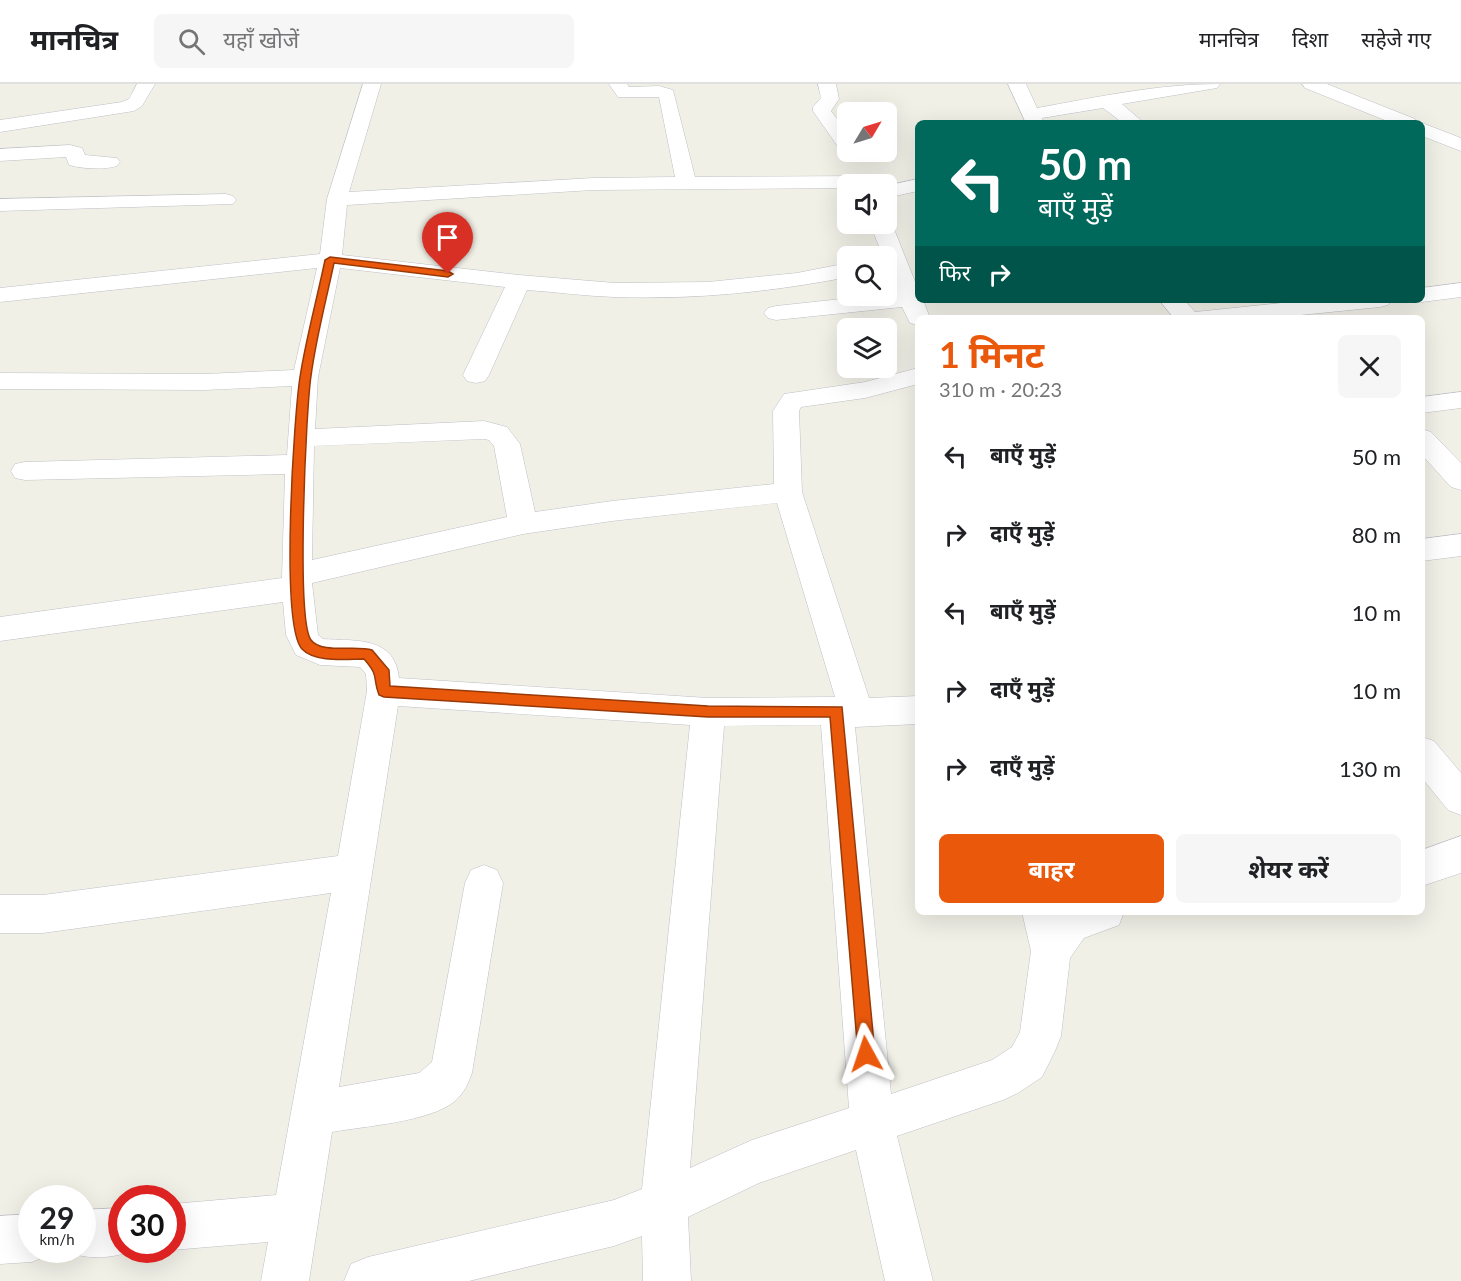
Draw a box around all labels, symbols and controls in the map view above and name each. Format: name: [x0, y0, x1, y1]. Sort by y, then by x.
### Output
search box: [154, 14, 574, 68]
text: मानचित्र: [30, 22, 118, 56]
icon: search: [175, 25, 208, 58]
text: यहाँ खोजें: [223, 26, 299, 53]
text: मानचित्र: [1199, 26, 1259, 51]
text: दिशा: [1292, 26, 1328, 51]
text: सहेजे गए: [1361, 26, 1431, 51]
north arrow: [837, 102, 897, 162]
map controls: [837, 102, 897, 378]
text: 50 m: [1038, 139, 1132, 189]
icon: left: [939, 144, 1017, 222]
button: sound: [837, 174, 897, 234]
text: बाएँ मुड़ें: [1038, 190, 1113, 223]
pin: [422, 212, 473, 274]
icon: arrive: [431, 221, 464, 254]
button: search: [837, 246, 897, 306]
icon: right: [983, 258, 1016, 291]
text: फिर: [939, 259, 971, 286]
button: layers: [837, 318, 897, 378]
text: 1 मिनट: [939, 332, 1044, 376]
button: close: [1338, 335, 1401, 398]
text: 310 m · 20:23: [939, 377, 1062, 401]
icon: left: [939, 440, 972, 473]
text: बाएँ मुड़ें: [990, 441, 1056, 468]
text: 50 m: [1352, 443, 1401, 470]
icon: right: [939, 518, 972, 551]
text: दाएँ मुड़ें: [990, 519, 1054, 546]
text: 80 m: [1352, 521, 1401, 548]
icon: left: [939, 596, 972, 629]
text: बाएँ मुड़ें: [990, 597, 1056, 624]
text: 10 m: [1352, 599, 1401, 626]
icon: right: [939, 674, 972, 707]
text: दाएँ मुड़ें: [990, 675, 1054, 702]
text: 10 m: [1352, 677, 1401, 704]
icon: right: [939, 752, 972, 785]
text: दाएँ मुड़ें: [990, 753, 1054, 780]
text: 130 m: [1339, 755, 1401, 782]
button: बाहर: [939, 834, 1164, 903]
button: शेयर करें: [1176, 834, 1401, 903]
position arrow: [834, 1022, 898, 1086]
speed limit sign: 30: [108, 1185, 186, 1263]
text: 29: [40, 1199, 74, 1235]
text: km/h: [39, 1230, 75, 1248]

